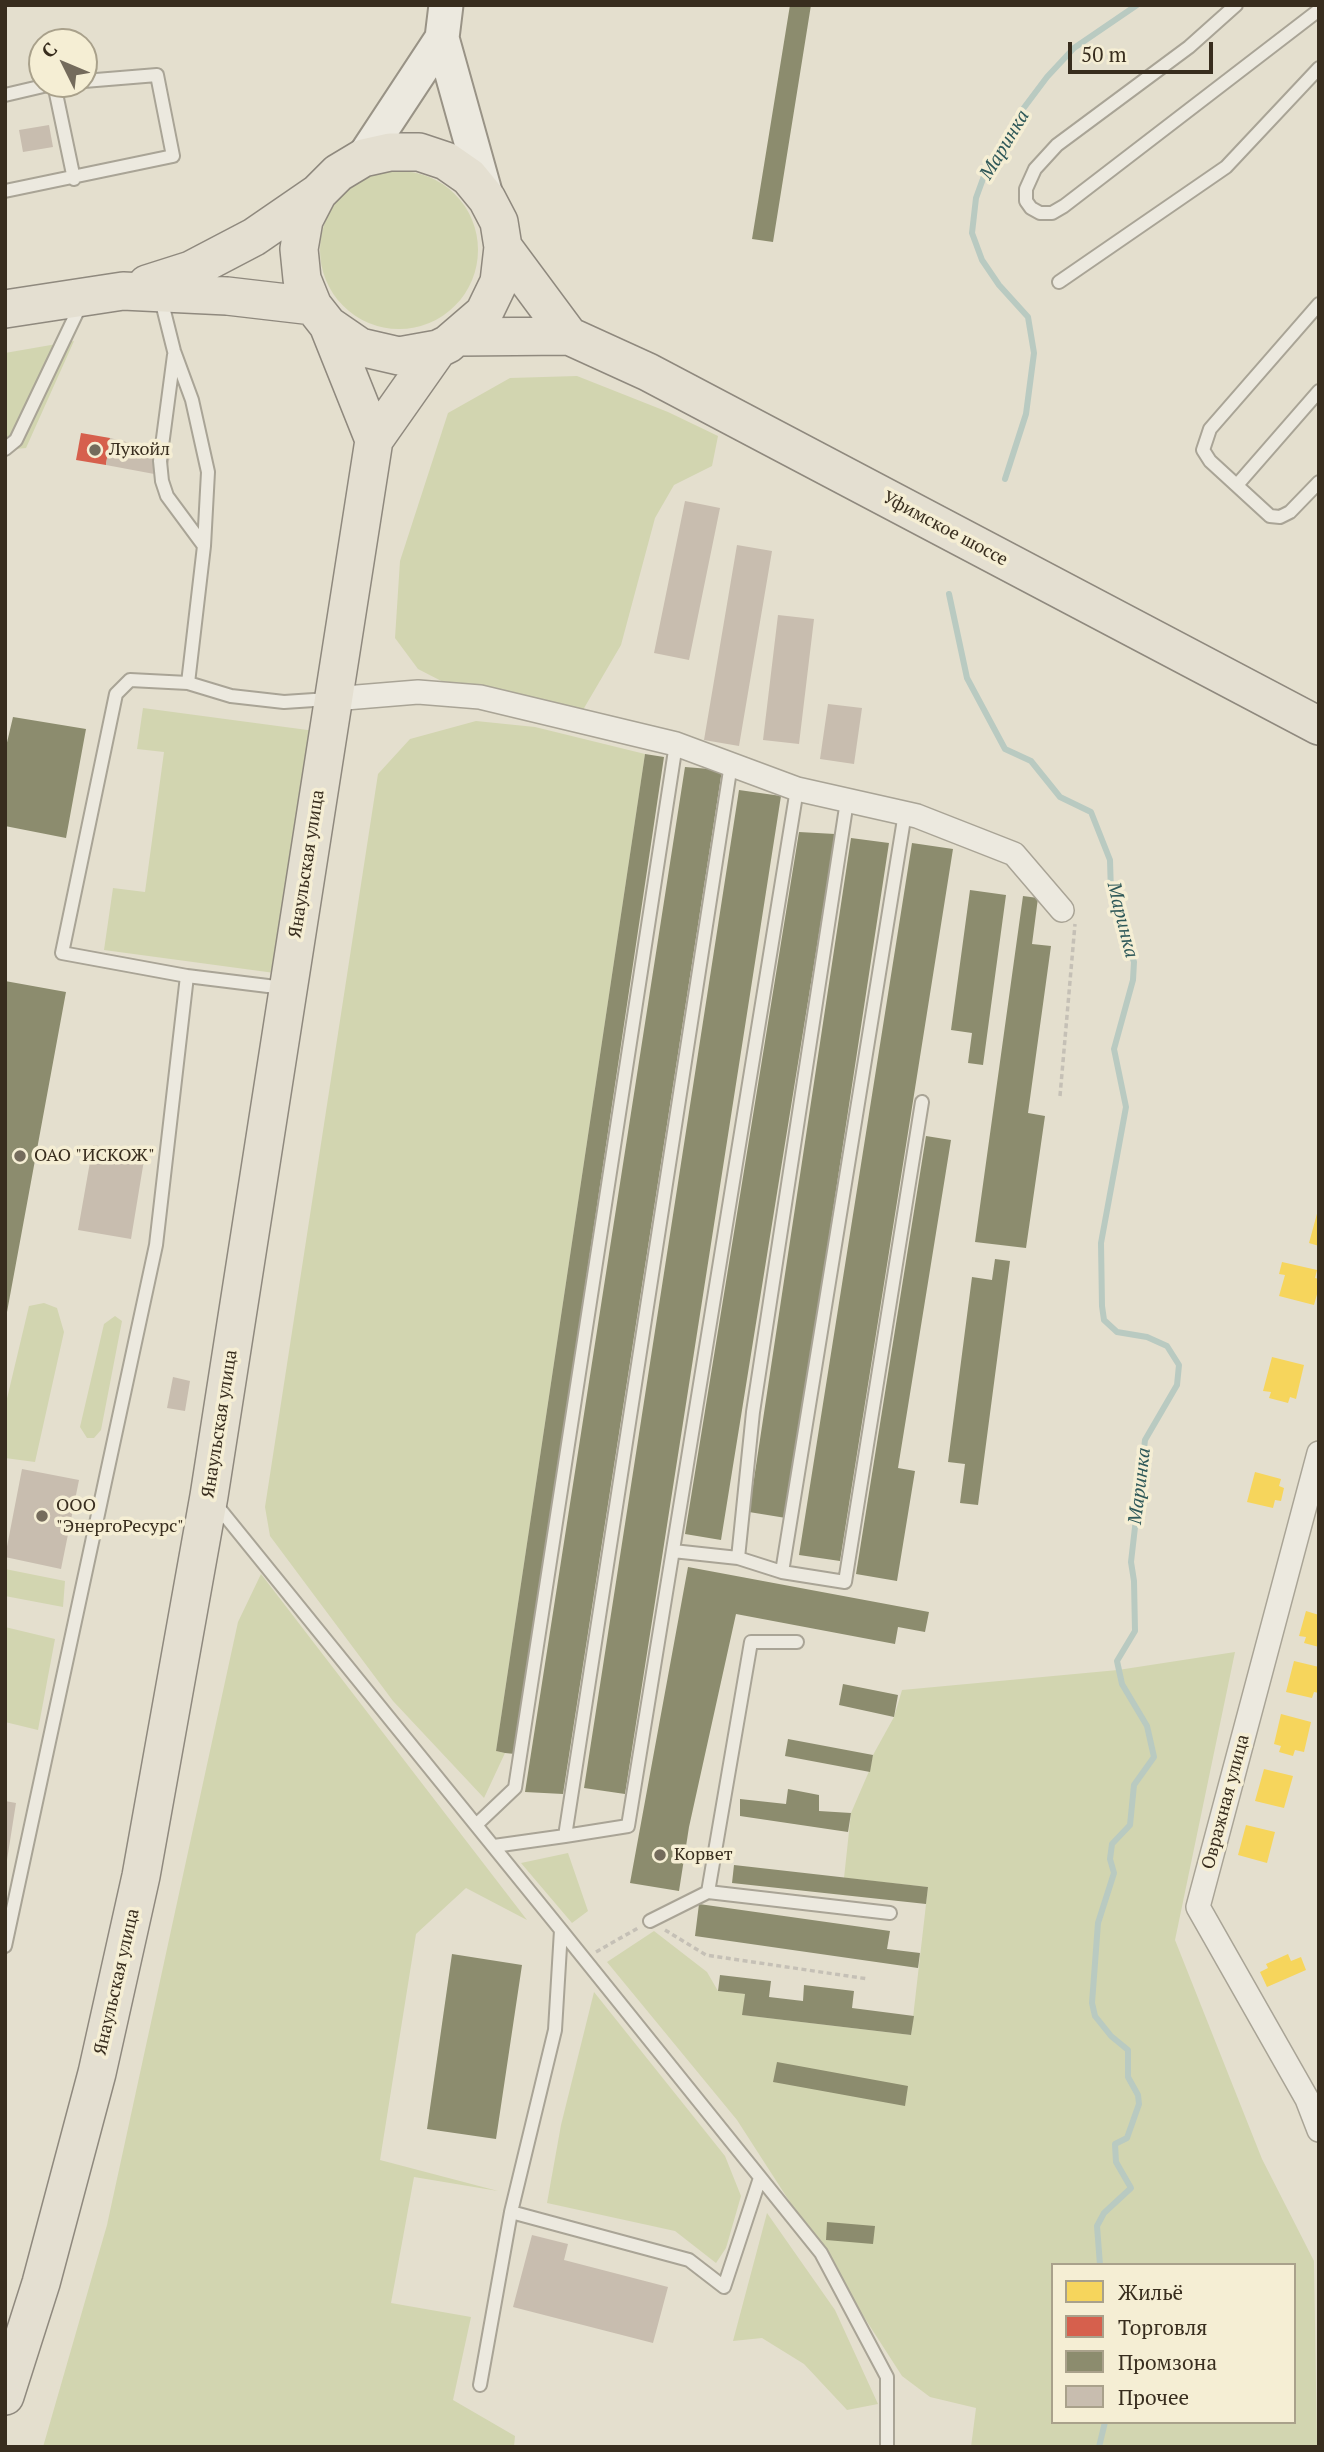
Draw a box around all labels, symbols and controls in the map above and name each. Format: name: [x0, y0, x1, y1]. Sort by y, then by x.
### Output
north arrow: [28, 28, 98, 98]
scale bar: [1072, 28, 1217, 72]
text: С: [35, 37, 62, 63]
text: 50 m: [1081, 40, 1127, 68]
water label: Маринка: [975, 106, 1035, 184]
place label: Лукойл: [109, 439, 170, 461]
marker: Лукойл: [87, 442, 103, 458]
street label: Уфимское шоссе: [879, 487, 1011, 571]
street label: Янаульская улица: [285, 788, 329, 940]
water label: Маринка: [1102, 880, 1142, 960]
place label: ОАО "ИСКОЖ": [34, 1145, 155, 1167]
marker: ОАО "ИСКОЖ": [12, 1148, 28, 1164]
street label: Янаульская улица: [198, 1348, 242, 1500]
water label: Маринка: [1124, 1446, 1156, 1526]
place label: ООО "ЭнергоРесурс": [56, 1495, 184, 1538]
marker: ООО "ЭнергоРесурс": [34, 1508, 50, 1524]
street label: Овражная улица: [1198, 1732, 1254, 1872]
place label: Корвет: [674, 1844, 733, 1866]
marker: Корвет: [652, 1847, 668, 1863]
street label: Янаульская улица: [90, 1907, 144, 2057]
legend: [1051, 2263, 1296, 2424]
text: Жильё: [1118, 2278, 1183, 2306]
text: Торговля: [1118, 2313, 1207, 2341]
text: Промзона: [1118, 2348, 1217, 2376]
text: Прочее: [1118, 2383, 1189, 2411]

